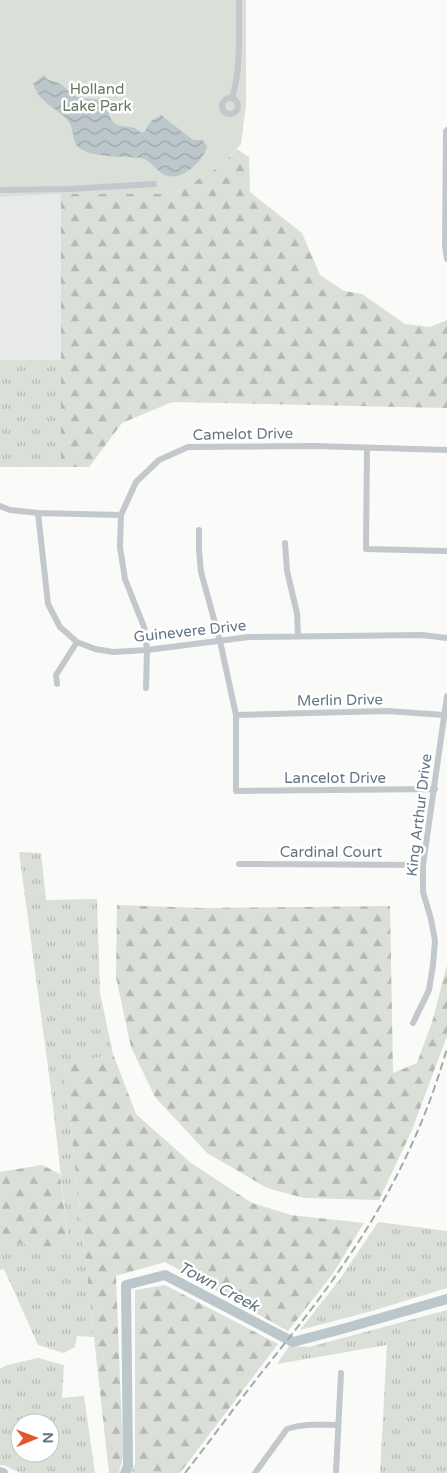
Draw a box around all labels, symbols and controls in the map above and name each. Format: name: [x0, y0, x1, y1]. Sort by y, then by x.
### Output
park label: Holland Lake Park: [62, 80, 132, 115]
street label: Camelot Drive: [193, 424, 293, 444]
street label: Guinevere Drive: [133, 616, 247, 646]
street label: Merlin Drive: [297, 690, 383, 710]
street label: King Arthur Drive: [403, 753, 435, 877]
street label: Lancelot Drive: [284, 769, 386, 787]
street label: Cardinal Court: [280, 843, 383, 861]
water label: Town Creek: [175, 1257, 263, 1317]
north arrow: [10, 1413, 60, 1463]
text: N: [39, 1432, 56, 1444]

